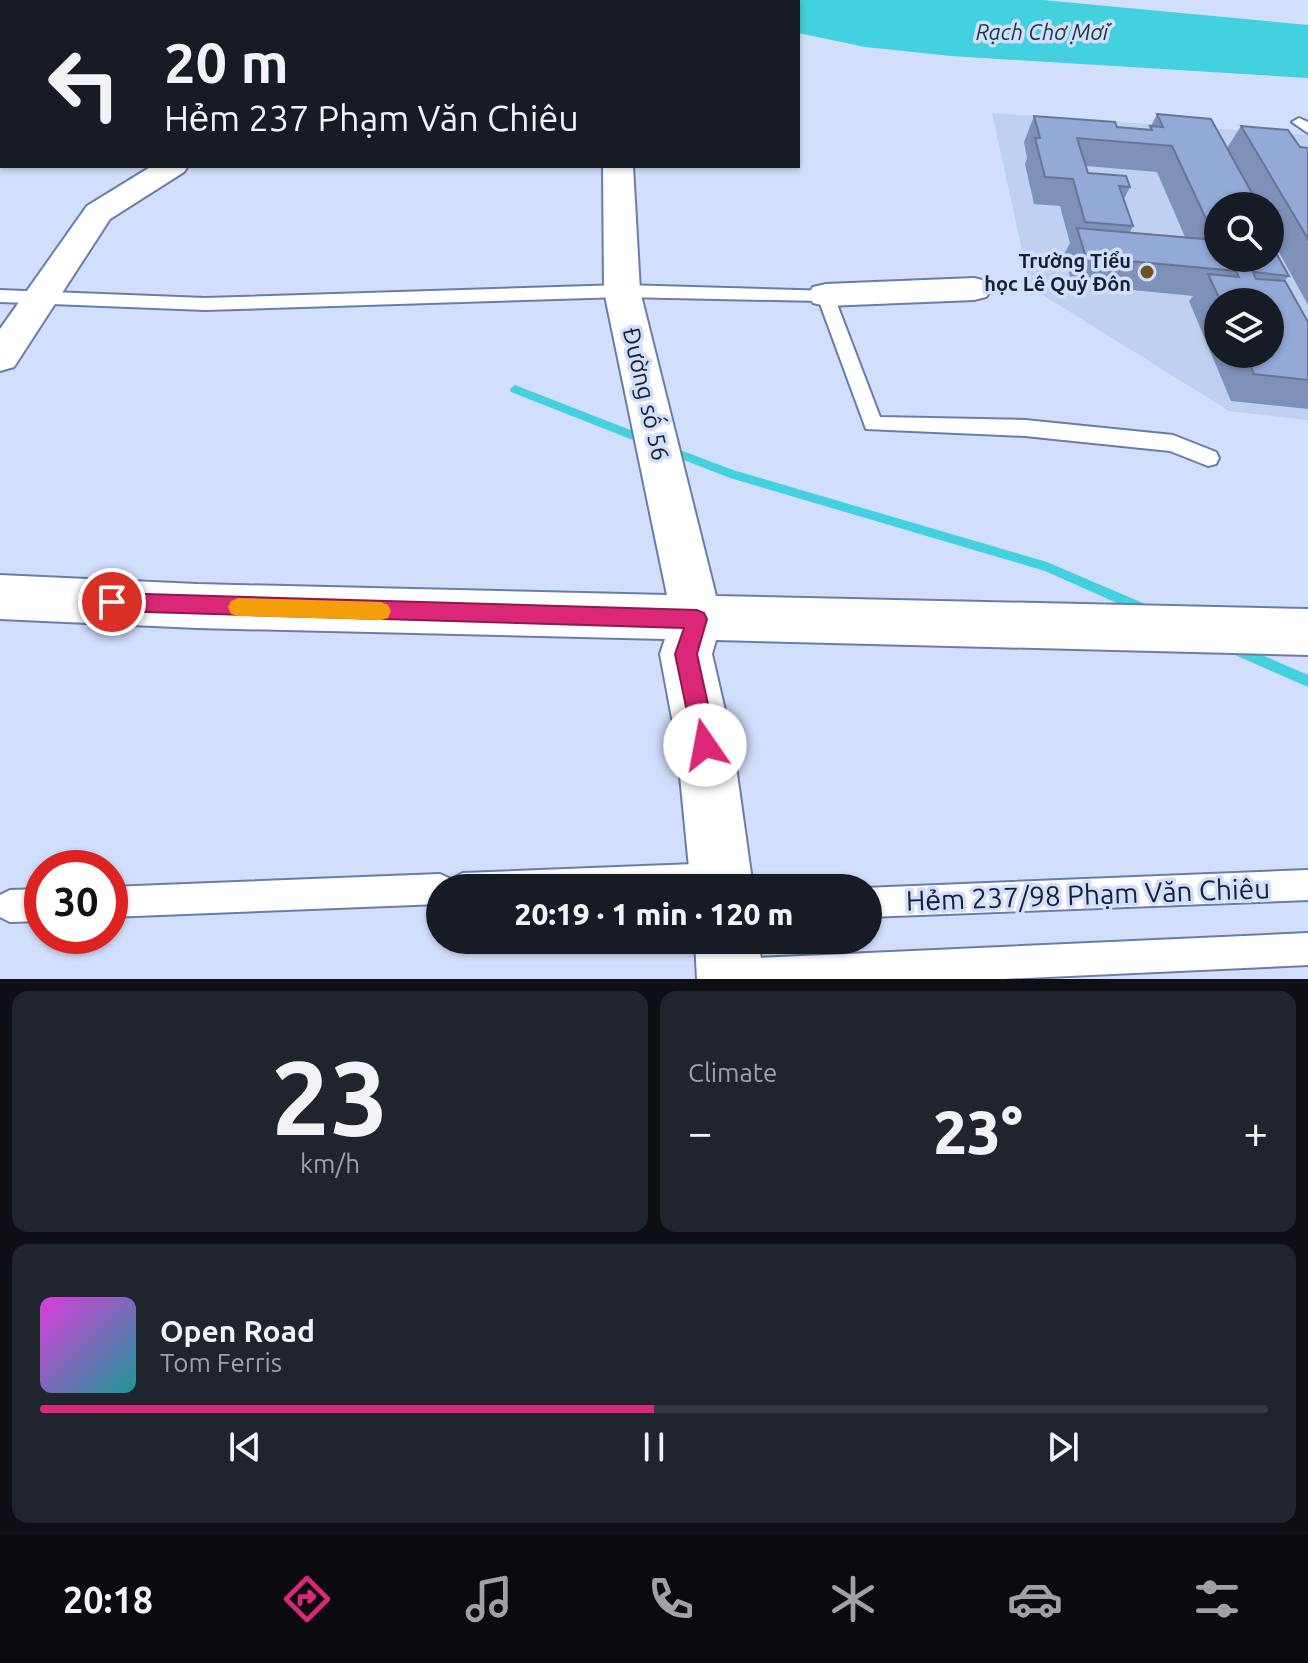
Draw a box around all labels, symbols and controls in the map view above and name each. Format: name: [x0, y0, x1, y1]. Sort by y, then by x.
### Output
water label: Rạch Chợ Mới: [976, 19, 1113, 44]
text: 20 m: [164, 31, 289, 94]
icon: left: [32, 32, 136, 136]
text: Hẻm 237 Phạm Văn Chiêu: [164, 97, 579, 138]
map controls: [1204, 192, 1284, 368]
button: search: [1204, 192, 1284, 272]
place label: Trường Tiểu học Lê Quý Đôn: [984, 249, 1131, 295]
marker: Trường Tiểu học Lê Quý Đôn: [1138, 263, 1156, 281]
button: layers: [1204, 288, 1284, 368]
street label: Đường số 56: [618, 324, 678, 463]
pin: [78, 568, 146, 636]
icon: arrive: [90, 580, 134, 624]
position arrow: [663, 703, 747, 787]
speed limit sign: 30: [24, 850, 128, 954]
street label: Hẻm 237/98 Phạm Văn Chiêu: [905, 872, 1271, 916]
text: 20:19 · 1 min · 120 m: [515, 897, 793, 931]
text: 23: [271, 1038, 389, 1155]
text: Climate: [688, 1058, 777, 1087]
text: 23°: [933, 1098, 1023, 1165]
text: −: [688, 1107, 713, 1156]
text: +: [1243, 1107, 1268, 1156]
text: km/h: [300, 1149, 360, 1178]
text: Open Road: [160, 1314, 315, 1348]
text: Tom Ferris: [160, 1348, 282, 1377]
icon: previous: [223, 1425, 267, 1469]
icon: pause: [632, 1425, 676, 1469]
icon: next: [1041, 1425, 1085, 1469]
icon: directions: [279, 1571, 335, 1627]
icon: music: [461, 1571, 517, 1627]
icon: phone: [643, 1571, 699, 1627]
icon: climate: [825, 1571, 881, 1627]
icon: car: [1007, 1571, 1063, 1627]
icon: filters: [1189, 1571, 1245, 1627]
text: 20:18: [63, 1579, 153, 1620]

